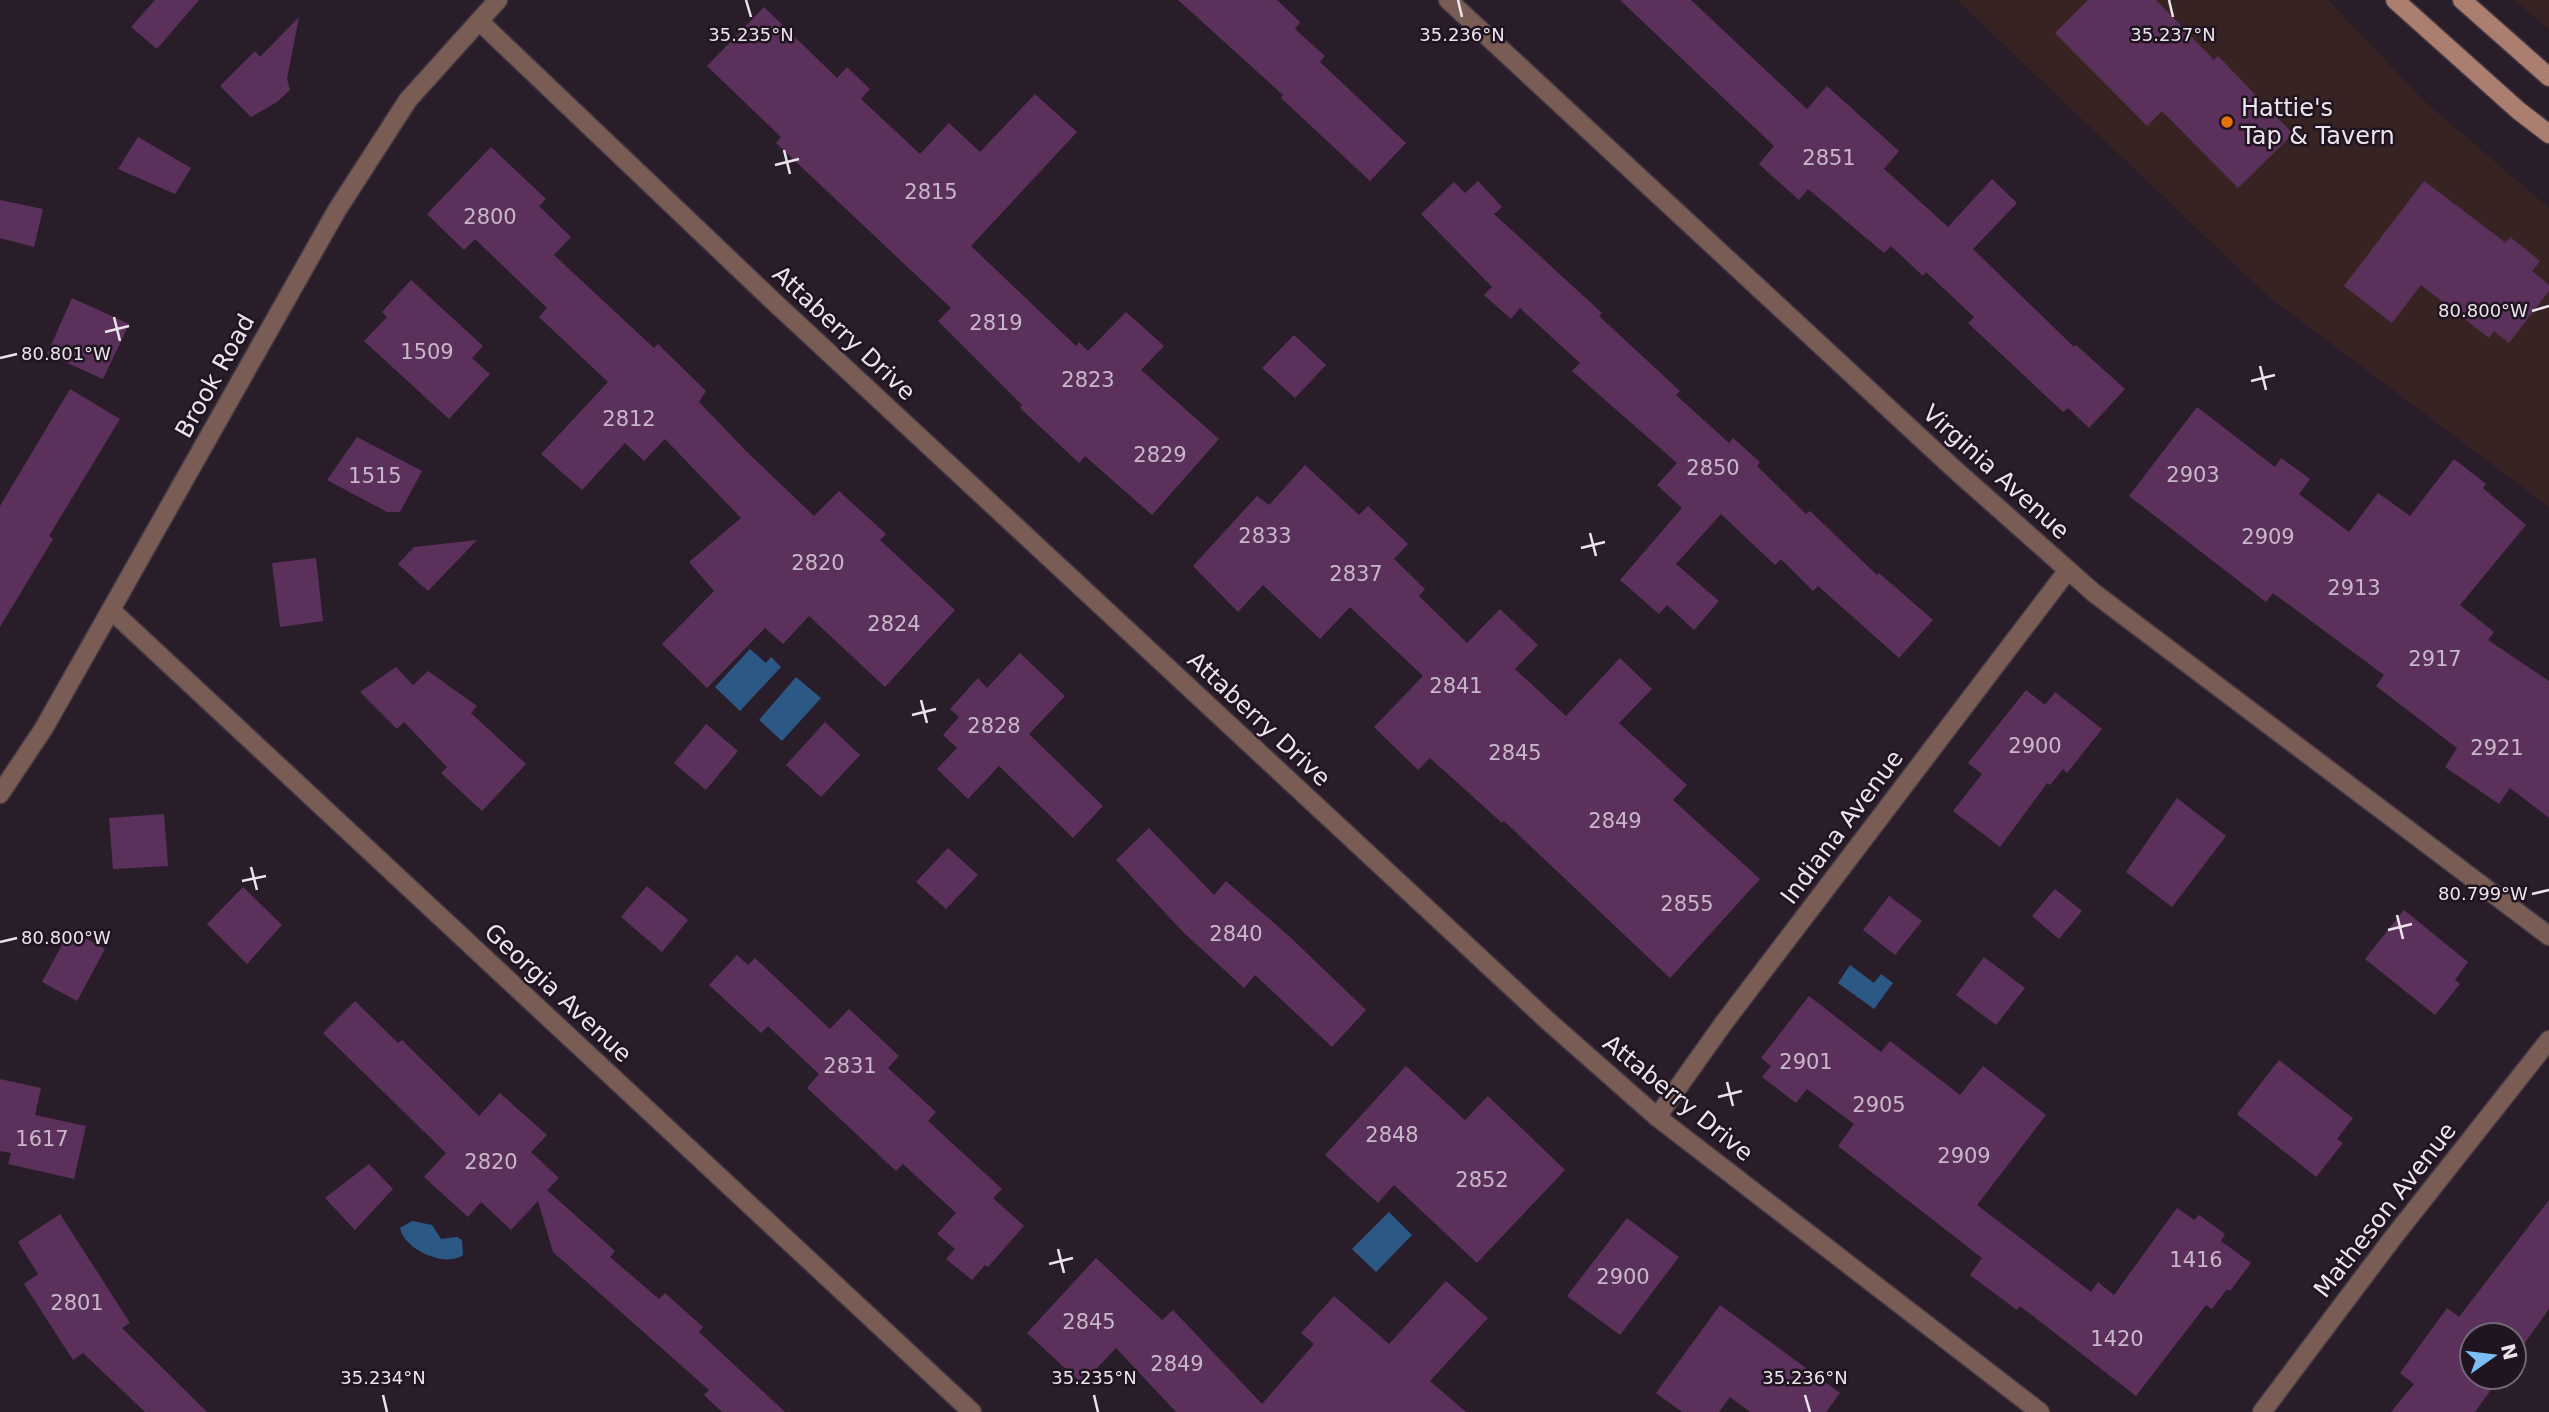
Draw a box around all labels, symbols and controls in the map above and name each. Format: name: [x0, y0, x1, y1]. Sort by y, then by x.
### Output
text: 35.235°N: [708, 24, 794, 45]
text: 35.236°N: [1419, 24, 1505, 45]
text: 35.237°N: [2130, 24, 2216, 45]
place label: Hattie's Tap & Tavern: [2240, 94, 2395, 150]
marker: Hattie's Tap & Tavern: [2219, 114, 2235, 130]
house number: 2851: [1802, 146, 1856, 170]
house number: 2815: [904, 180, 958, 204]
house number: 2800: [463, 205, 517, 229]
street label: Attaberry Drive: [767, 260, 921, 406]
text: 80.800°W: [2438, 300, 2528, 321]
street label: Brook Road: [170, 309, 260, 443]
house number: 2819: [969, 311, 1023, 335]
house number: 1509: [400, 340, 454, 364]
text: 80.801°W: [21, 343, 111, 364]
house number: 2823: [1061, 368, 1115, 392]
street label: Virginia Avenue: [1917, 399, 2075, 545]
house number: 2812: [602, 407, 656, 431]
house number: 2829: [1133, 443, 1187, 467]
house number: 2850: [1686, 456, 1740, 480]
house number: 2903: [2166, 463, 2220, 487]
house number: 1515: [348, 464, 402, 488]
house number: 2833: [1238, 524, 1292, 548]
house number: 2909: [2241, 525, 2295, 549]
house number: 2820: [791, 551, 845, 575]
house number: 2837: [1329, 562, 1383, 586]
house number: 2913: [2327, 576, 2381, 600]
house number: 2824: [867, 612, 921, 636]
street label: Attaberry Drive: [1182, 646, 1336, 792]
house number: 2917: [2408, 647, 2462, 671]
house number: 2841: [1429, 674, 1483, 698]
house number: 2828: [967, 714, 1021, 738]
house number: 2900: [2008, 734, 2062, 758]
house number: 2921: [2470, 736, 2524, 760]
house number: 2845: [1488, 741, 1542, 765]
street label: Indiana Avenue: [1775, 744, 1909, 910]
house number: 2849: [1588, 809, 1642, 833]
text: 80.799°W: [2438, 883, 2528, 904]
house number: 2855: [1660, 892, 1714, 916]
street label: Georgia Avenue: [479, 918, 637, 1068]
house number: 2840: [1209, 922, 1263, 946]
text: 80.800°W: [21, 927, 111, 948]
street label: Attaberry Drive: [1597, 1029, 1759, 1167]
house number: 2901: [1779, 1050, 1833, 1074]
house number: 2831: [823, 1054, 877, 1078]
house number: 2905: [1852, 1093, 1906, 1117]
street label: Matheson Avenue: [2308, 1117, 2462, 1303]
house number: 2848: [1365, 1123, 1419, 1147]
house number: 1617: [15, 1127, 69, 1151]
house number: 2909: [1937, 1144, 1991, 1168]
house number: 2820: [464, 1150, 518, 1174]
house number: 2852: [1455, 1168, 1509, 1192]
house number: 1416: [2169, 1248, 2223, 1272]
house number: 2900: [1596, 1265, 1650, 1289]
house number: 2801: [50, 1291, 104, 1315]
house number: 2845: [1062, 1310, 1116, 1334]
north arrow: [2458, 1321, 2528, 1391]
house number: 1420: [2090, 1327, 2144, 1351]
text: N: [2497, 1342, 2522, 1362]
house number: 2849: [1150, 1352, 1204, 1376]
text: 35.234°N: [340, 1367, 426, 1388]
text: 35.235°N: [1051, 1367, 1137, 1388]
text: 35.236°N: [1762, 1367, 1848, 1388]

